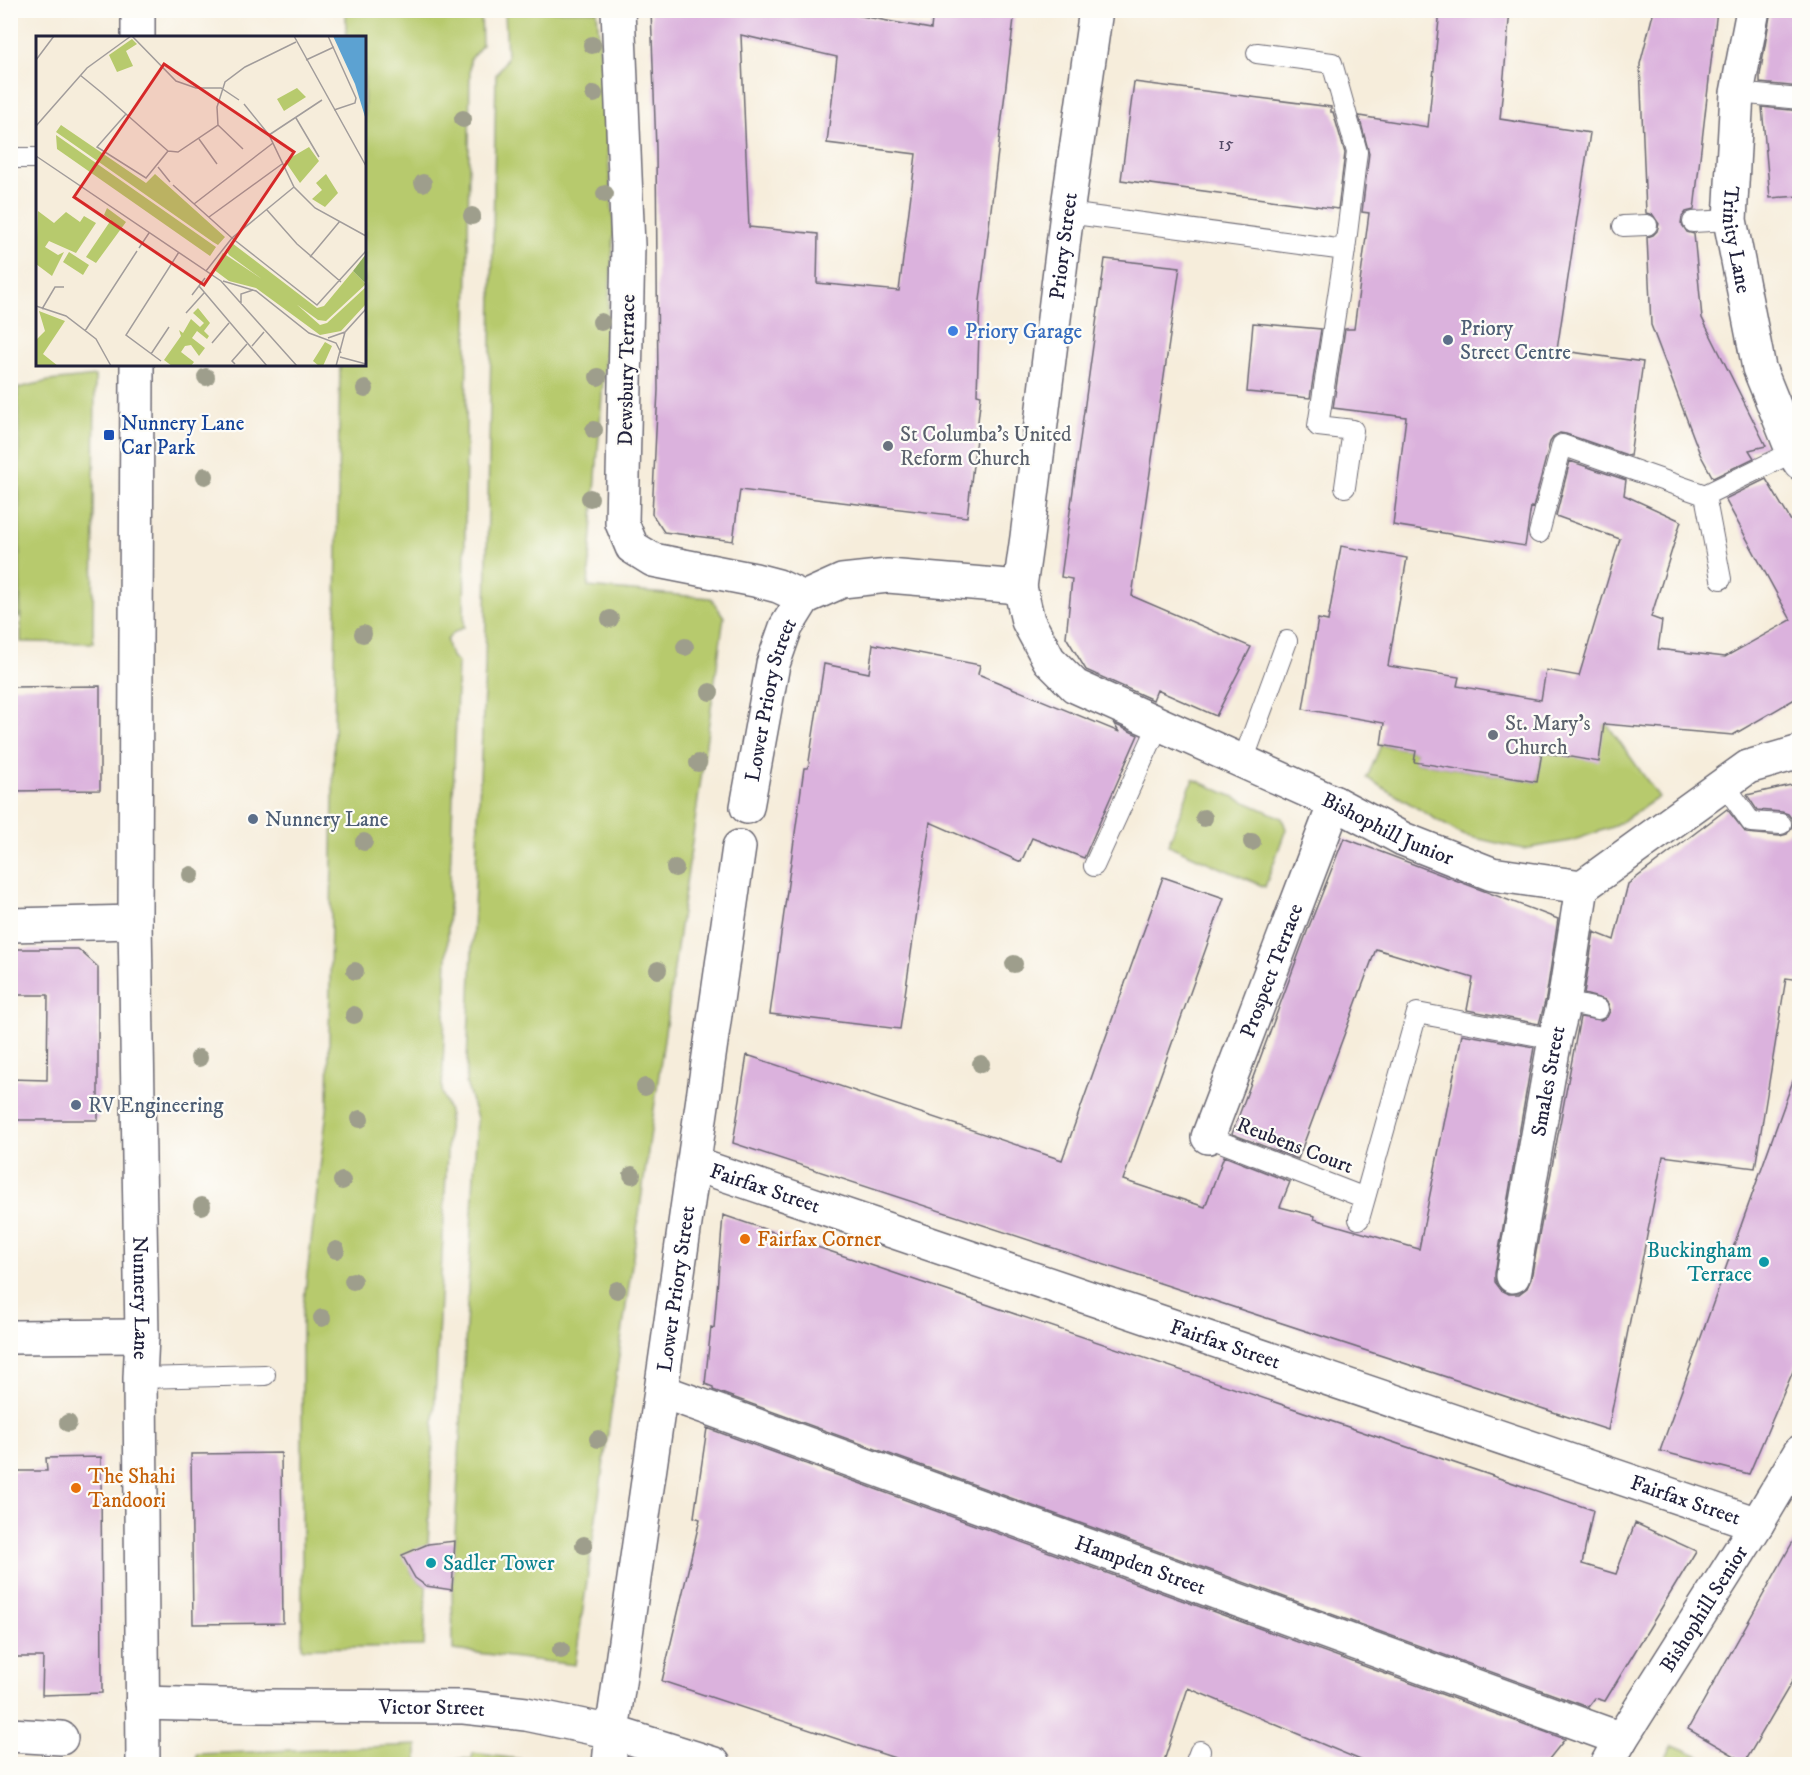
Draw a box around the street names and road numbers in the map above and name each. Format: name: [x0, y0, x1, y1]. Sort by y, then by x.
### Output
street label: Trinity Lane: [1716, 185, 1756, 296]
street label: Priory Street: [1044, 191, 1084, 301]
street label: Dewsbury Terrace: [613, 294, 641, 446]
street label: Lower Priory Street: [740, 613, 803, 784]
street label: Bishophill Junior: [1318, 787, 1457, 872]
street label: Prospect Terrace: [1235, 900, 1310, 1042]
street label: Smales Street: [1526, 1023, 1572, 1139]
street label: Reubens Court: [1233, 1112, 1357, 1180]
street label: Fairfax Street: [706, 1158, 823, 1220]
street label: Lower Priory Street: [652, 1204, 701, 1374]
street label: Nunnery Lane: [126, 1236, 154, 1361]
street label: Fairfax Street: [1167, 1314, 1284, 1376]
street label: Fairfax Street: [1627, 1470, 1744, 1532]
street label: Hampden Street: [1071, 1530, 1209, 1601]
street label: Bishophill Senior: [1655, 1541, 1754, 1677]
street label: Victor Street: [378, 1695, 487, 1723]

